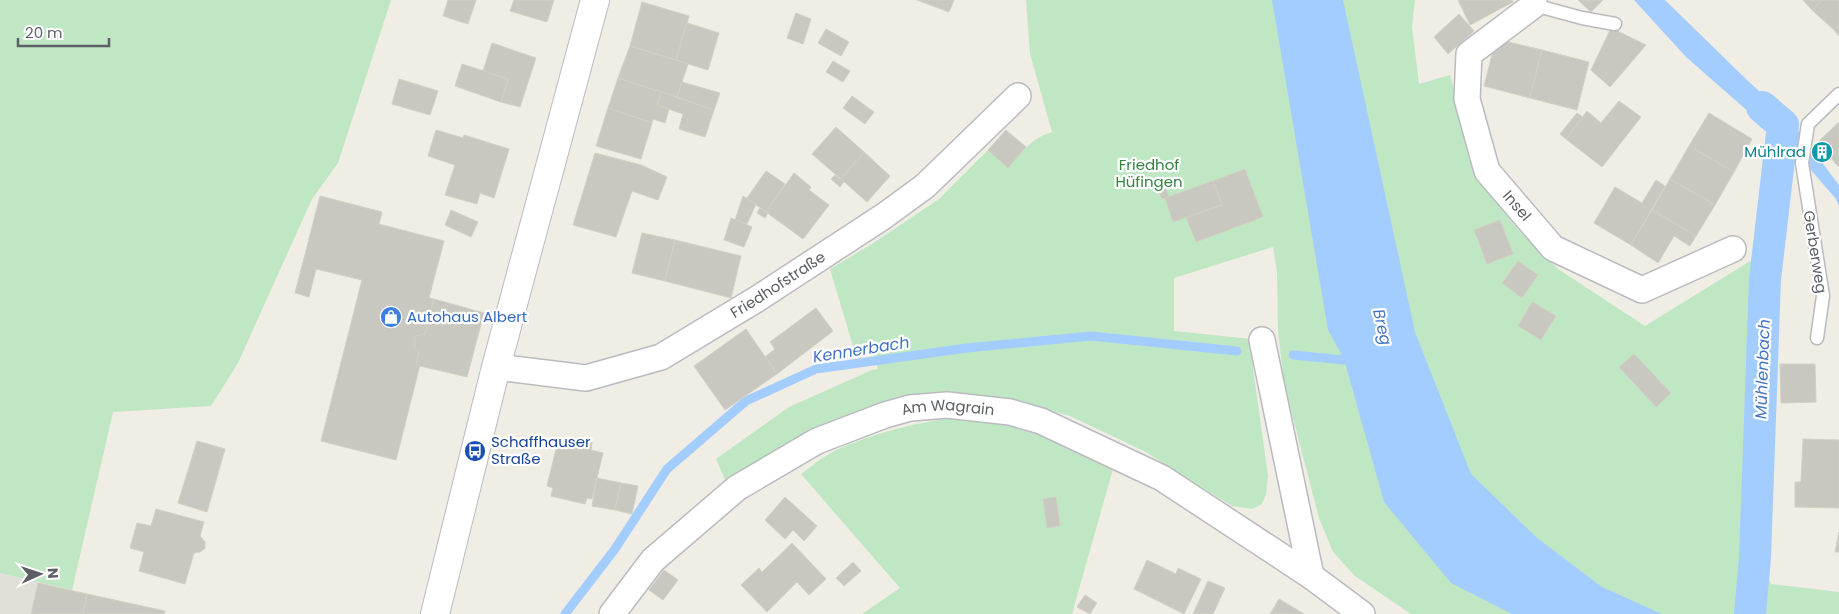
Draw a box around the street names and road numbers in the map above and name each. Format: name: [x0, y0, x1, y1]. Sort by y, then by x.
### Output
street label: Insel: [1498, 186, 1536, 225]
street label: Gerberweg: [1799, 209, 1832, 295]
street label: Friedhofstraße: [726, 246, 829, 323]
street label: Am Wagrain: [899, 394, 996, 420]

